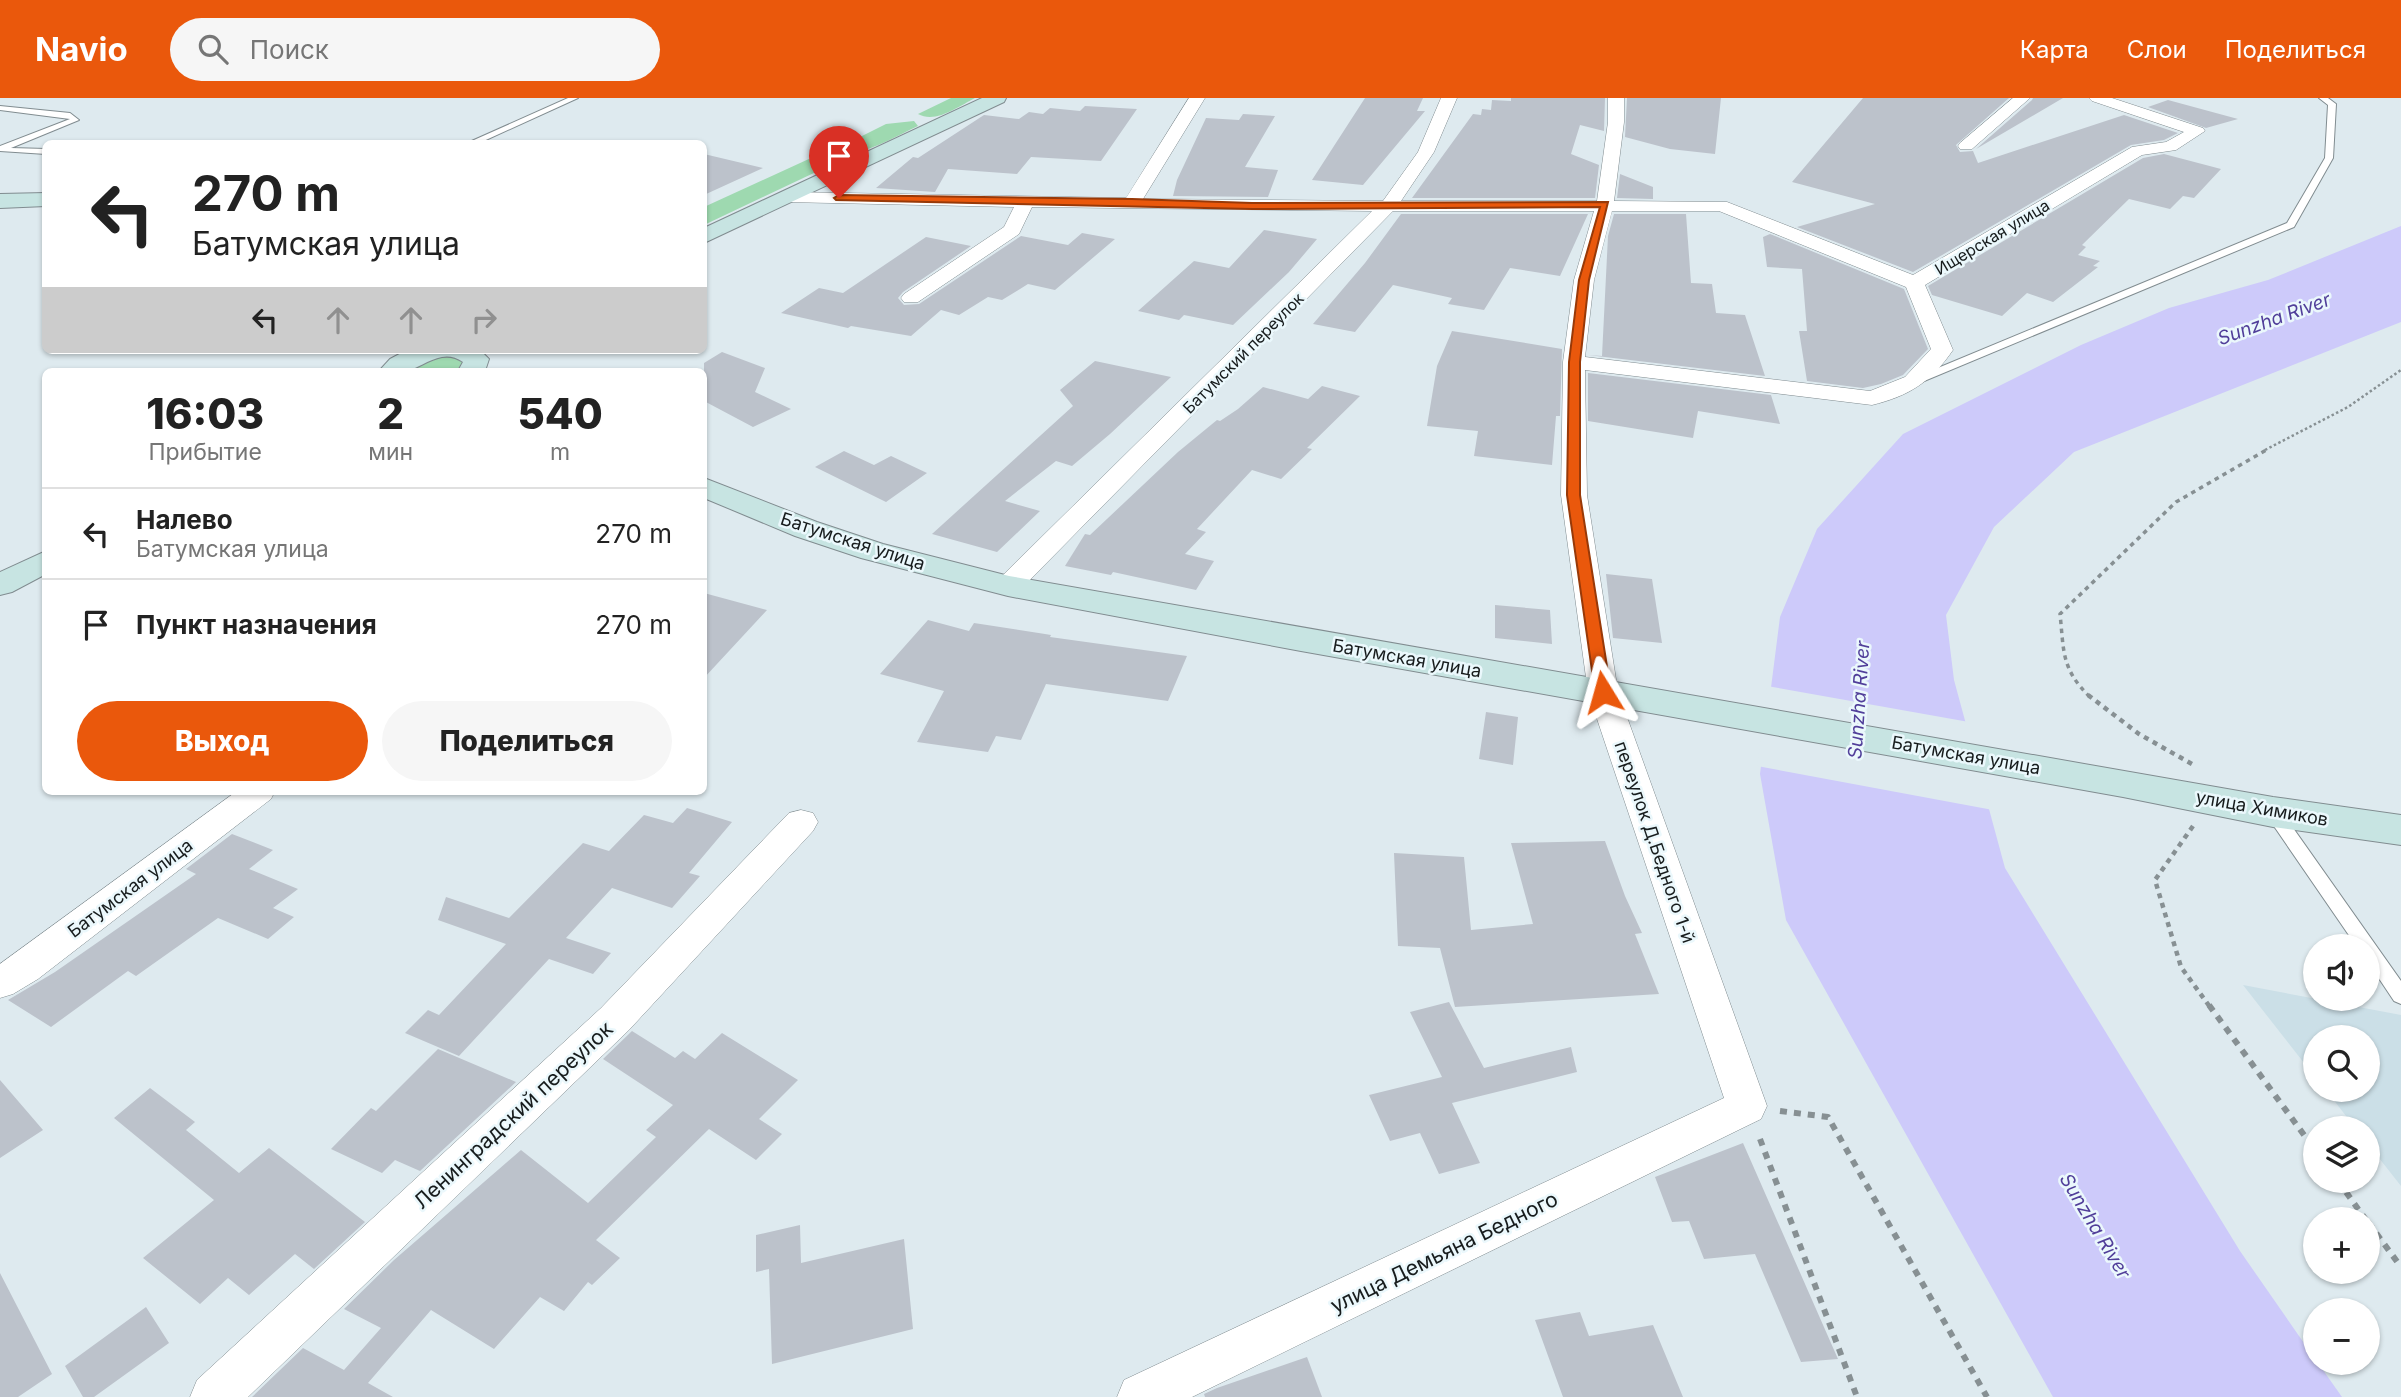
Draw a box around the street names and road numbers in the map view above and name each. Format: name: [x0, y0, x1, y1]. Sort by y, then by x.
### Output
street label: Ищерская улица: [1931, 195, 2053, 279]
street label: Батумский переулок: [1178, 288, 1308, 418]
street label: Батумская улица: [778, 508, 928, 574]
street label: Батумская улица: [1331, 635, 1483, 681]
street label: Батумская улица: [1890, 732, 2042, 778]
street label: переулок Д.Бедного 1-й: [1611, 738, 1699, 946]
street label: улица Химиков: [2194, 786, 2330, 830]
street label: Батумская улица: [63, 834, 197, 942]
street label: Ленинградский переулок: [408, 1016, 618, 1214]
street label: улица Демьяна Бедного: [1326, 1186, 1562, 1318]

